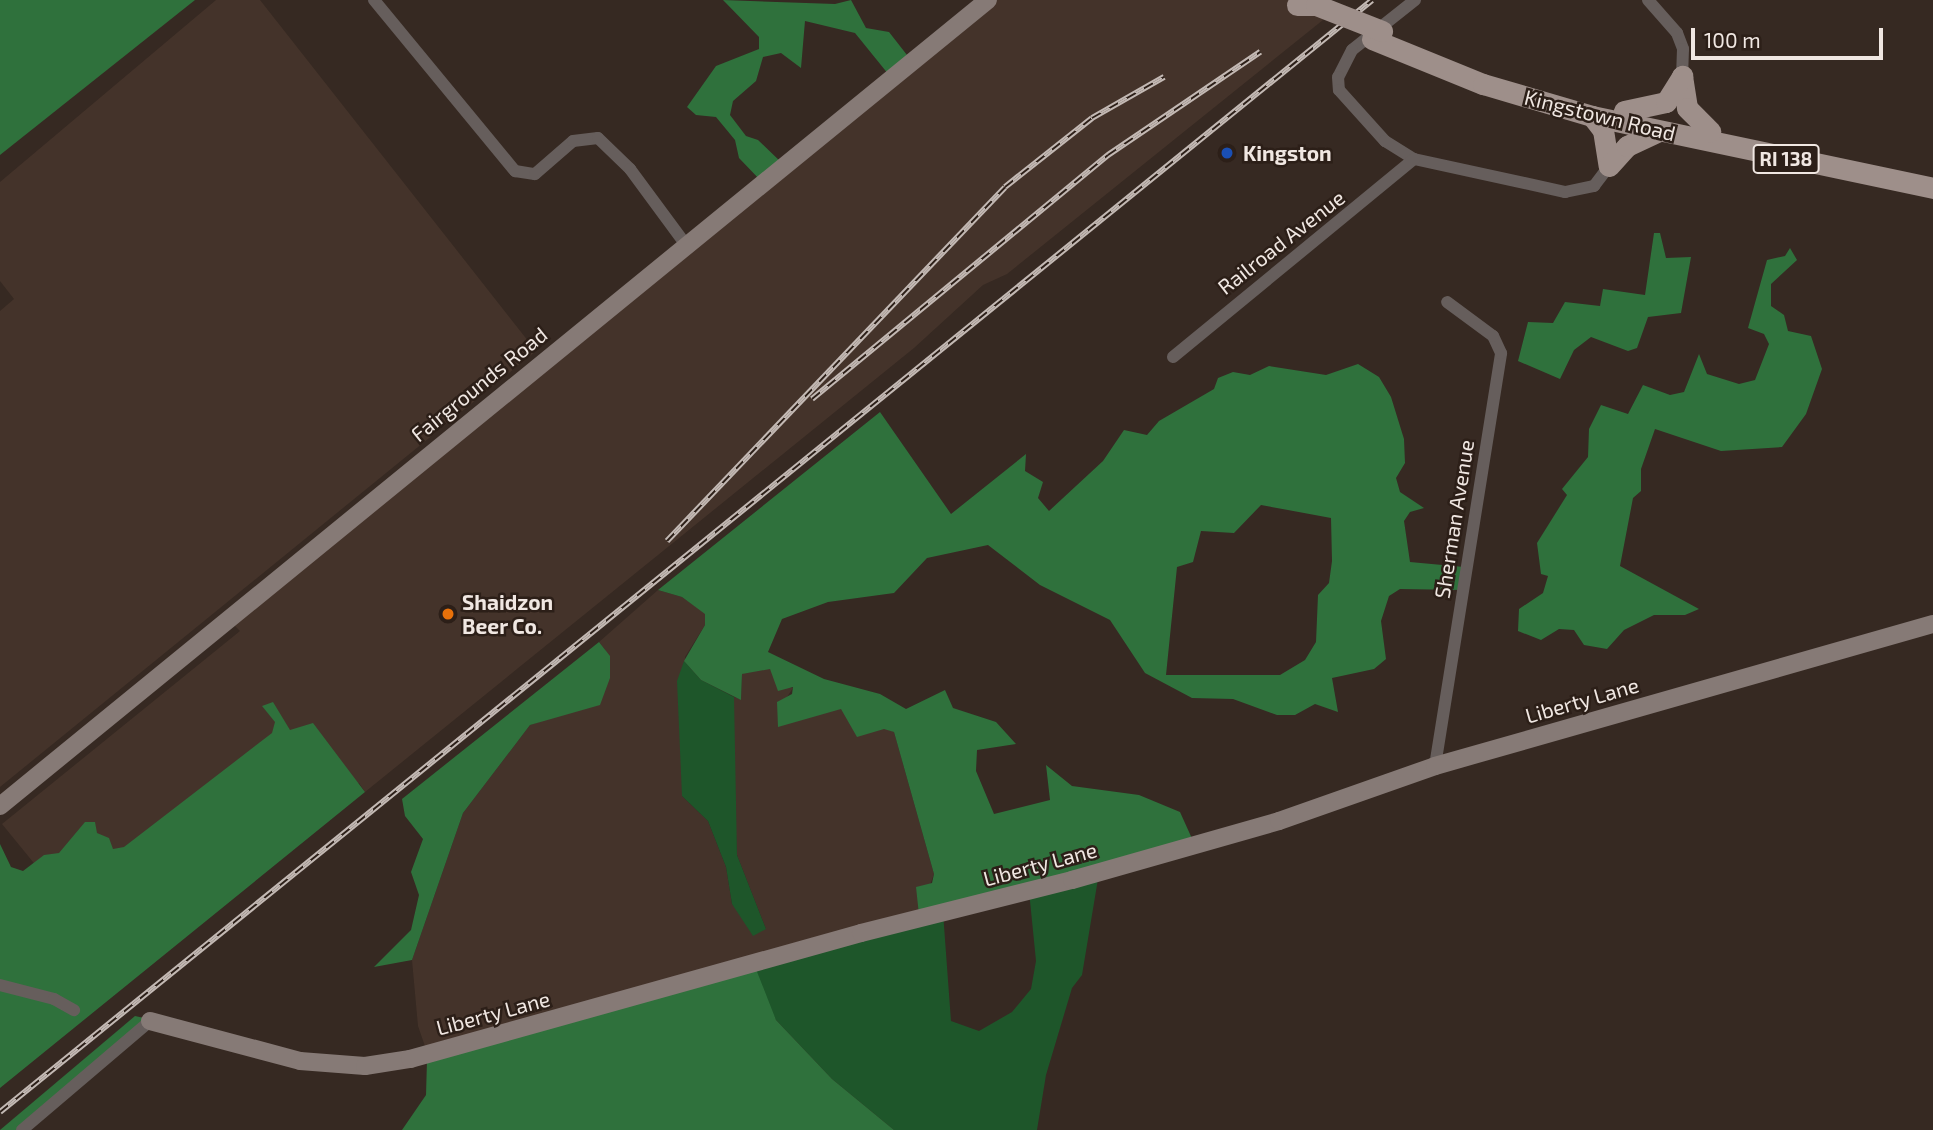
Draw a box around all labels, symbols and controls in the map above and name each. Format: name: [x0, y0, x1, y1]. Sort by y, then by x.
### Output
scale bar: [1695, 14, 1888, 58]
text: 100 m: [1704, 27, 1761, 52]
street label: Kingstown Road: [1522, 84, 1678, 146]
place label: Kingston: [1243, 140, 1332, 166]
marker: Kingston: [1217, 143, 1237, 163]
road number: RI 138: [1751, 144, 1821, 174]
street label: Railroad Avenue: [1212, 184, 1350, 300]
street label: Fairgrounds Road: [406, 321, 552, 447]
street label: Sherman Avenue: [1429, 438, 1479, 600]
place label: Shaidzon Beer Co.: [462, 589, 553, 639]
marker: Shaidzon Beer Co.: [440, 606, 456, 622]
street label: Liberty Lane: [1522, 672, 1642, 728]
street label: Liberty Lane: [980, 837, 1100, 891]
street label: Liberty Lane: [433, 986, 553, 1040]

